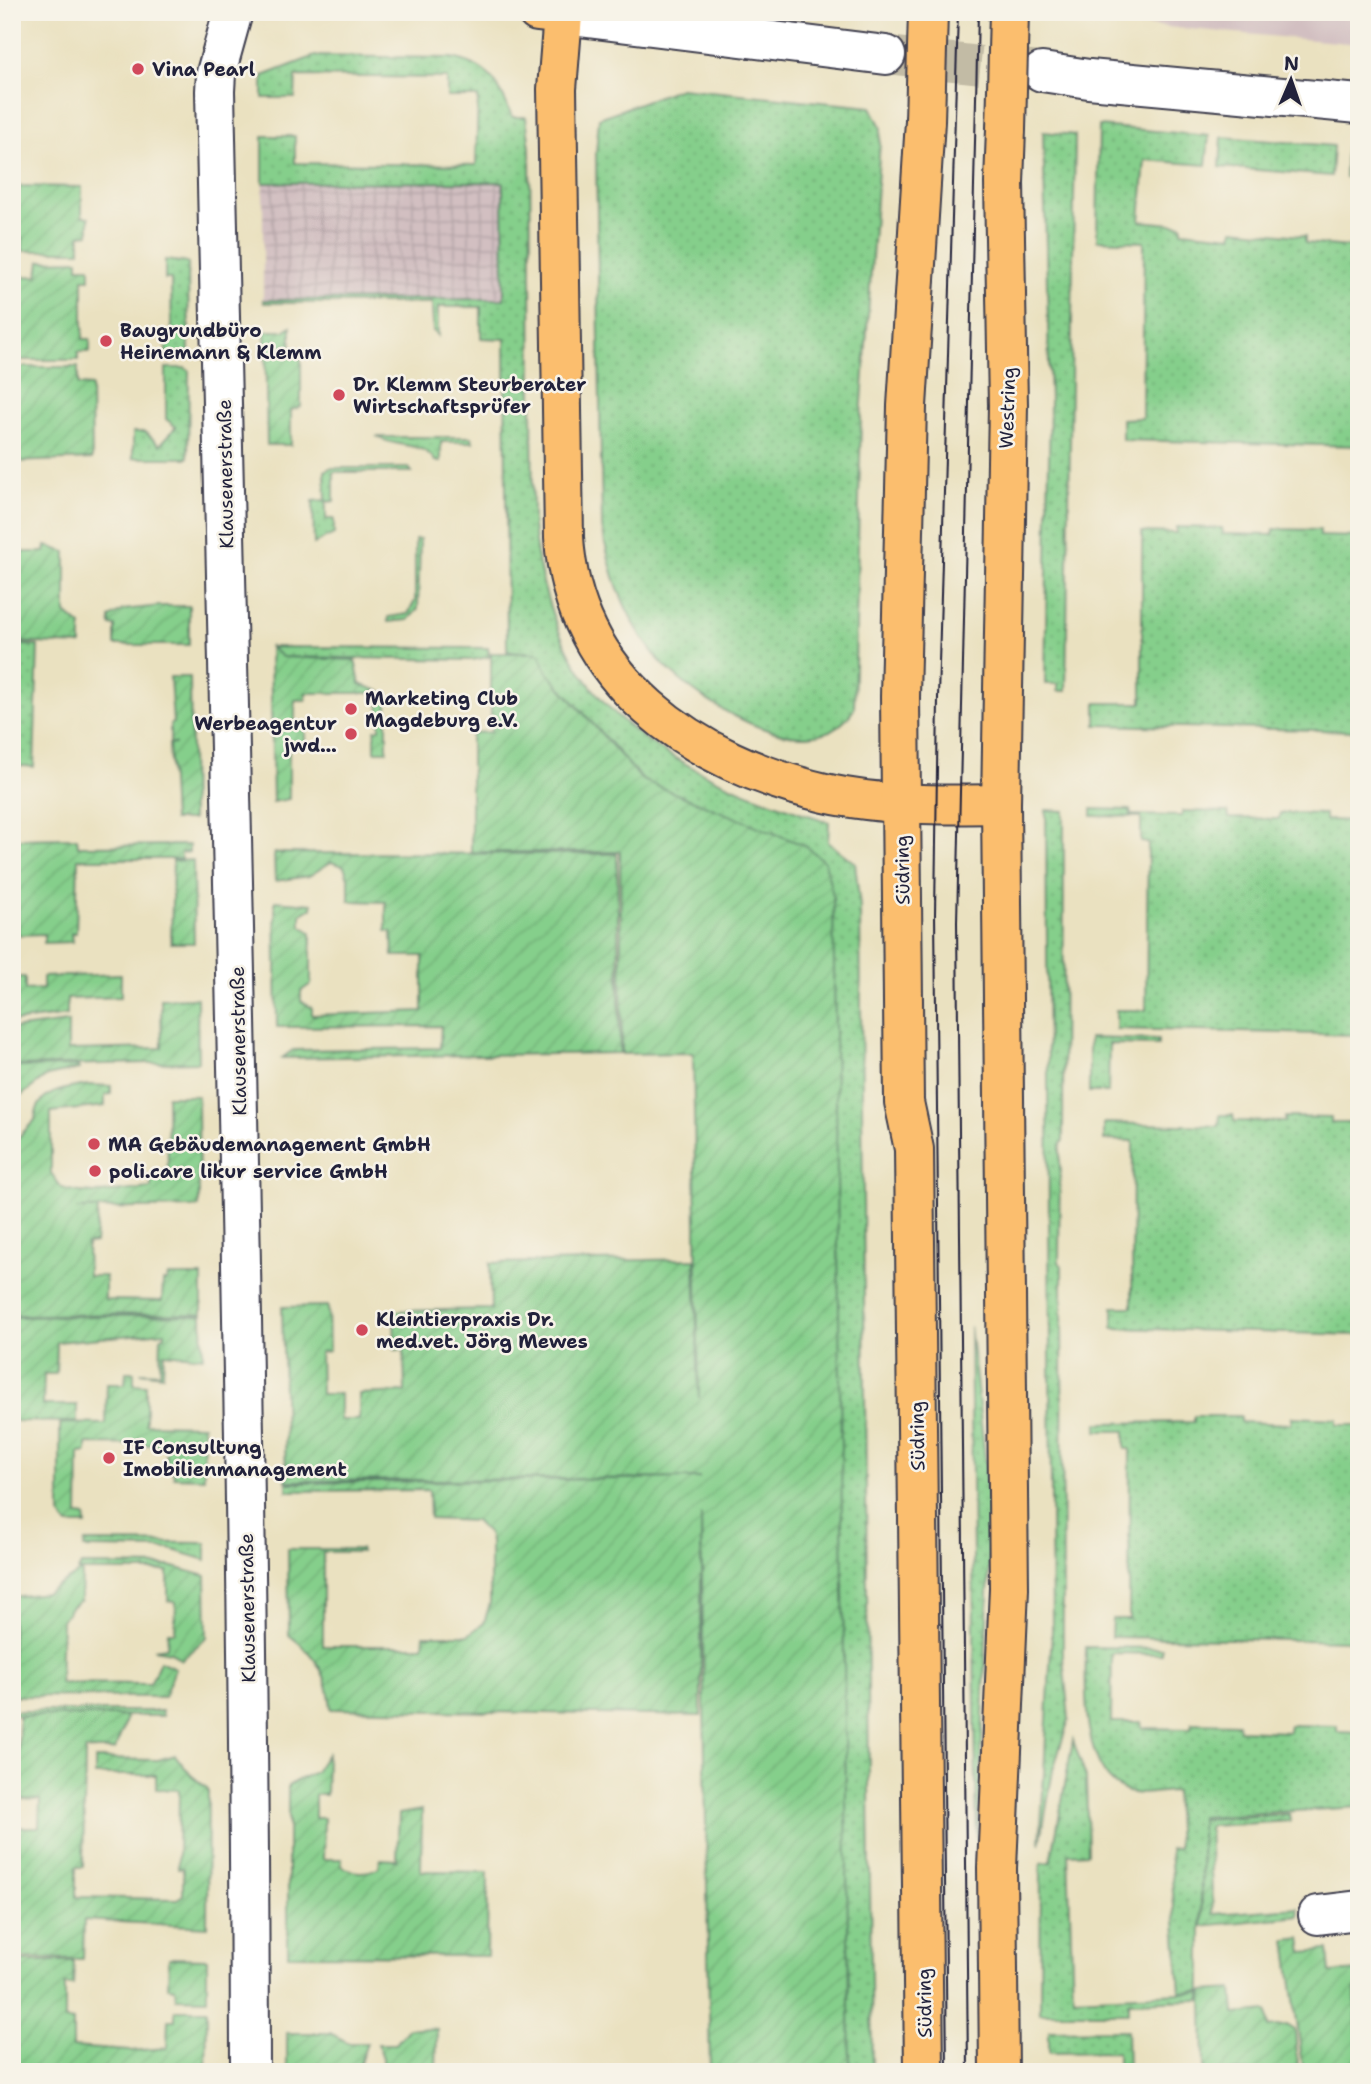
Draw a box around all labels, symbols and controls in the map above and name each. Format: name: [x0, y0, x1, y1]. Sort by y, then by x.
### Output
north arrow: [1256, 46, 1326, 116]
text: N: [1284, 51, 1300, 76]
place label: Vina Pearl: [152, 57, 256, 82]
marker: Vina Pearl: [130, 61, 146, 77]
place label: Baugrundbüro Heinemann & Klemm: [120, 318, 321, 365]
marker: Baugrundbüro Heinemann & Klemm: [98, 333, 114, 349]
street label: Westring: [994, 367, 1021, 449]
place label: Dr. Klemm Steurberater Wirtschaftsprüfer: [353, 372, 586, 419]
marker: Dr. Klemm Steurberater Wirtschaftsprüfer: [331, 387, 347, 403]
street label: Klausenerstraße: [212, 399, 239, 549]
place label: Marketing Club Magdeburg e.V.: [365, 686, 518, 733]
marker: Marketing Club Magdeburg e.V.: [343, 701, 359, 717]
place label: Werbeagentur jwd...: [194, 711, 337, 758]
marker: Werbeagentur jwd...: [343, 726, 359, 742]
street label: Südring: [889, 835, 916, 905]
street label: Klausenerstraße: [225, 966, 252, 1116]
place label: MA Gebäudemanagement GmbH: [108, 1132, 431, 1157]
marker: MA Gebäudemanagement GmbH: [86, 1136, 102, 1152]
place label: poli.care likur service GmbH: [109, 1159, 388, 1184]
marker: poli.care likur service GmbH: [87, 1163, 103, 1179]
place label: Kleintierpraxis Dr. med.vet. Jörg Mewes: [376, 1307, 588, 1354]
marker: Kleintierpraxis Dr. med.vet. Jörg Mewes: [354, 1322, 370, 1338]
street label: Südring: [904, 1401, 931, 1471]
place label: IF Consultung Imobilienmanagement: [123, 1435, 347, 1482]
marker: IF Consultung Imobilienmanagement: [101, 1450, 117, 1466]
street label: Klausenerstraße: [234, 1533, 261, 1683]
street label: Südring: [911, 1968, 938, 2038]

